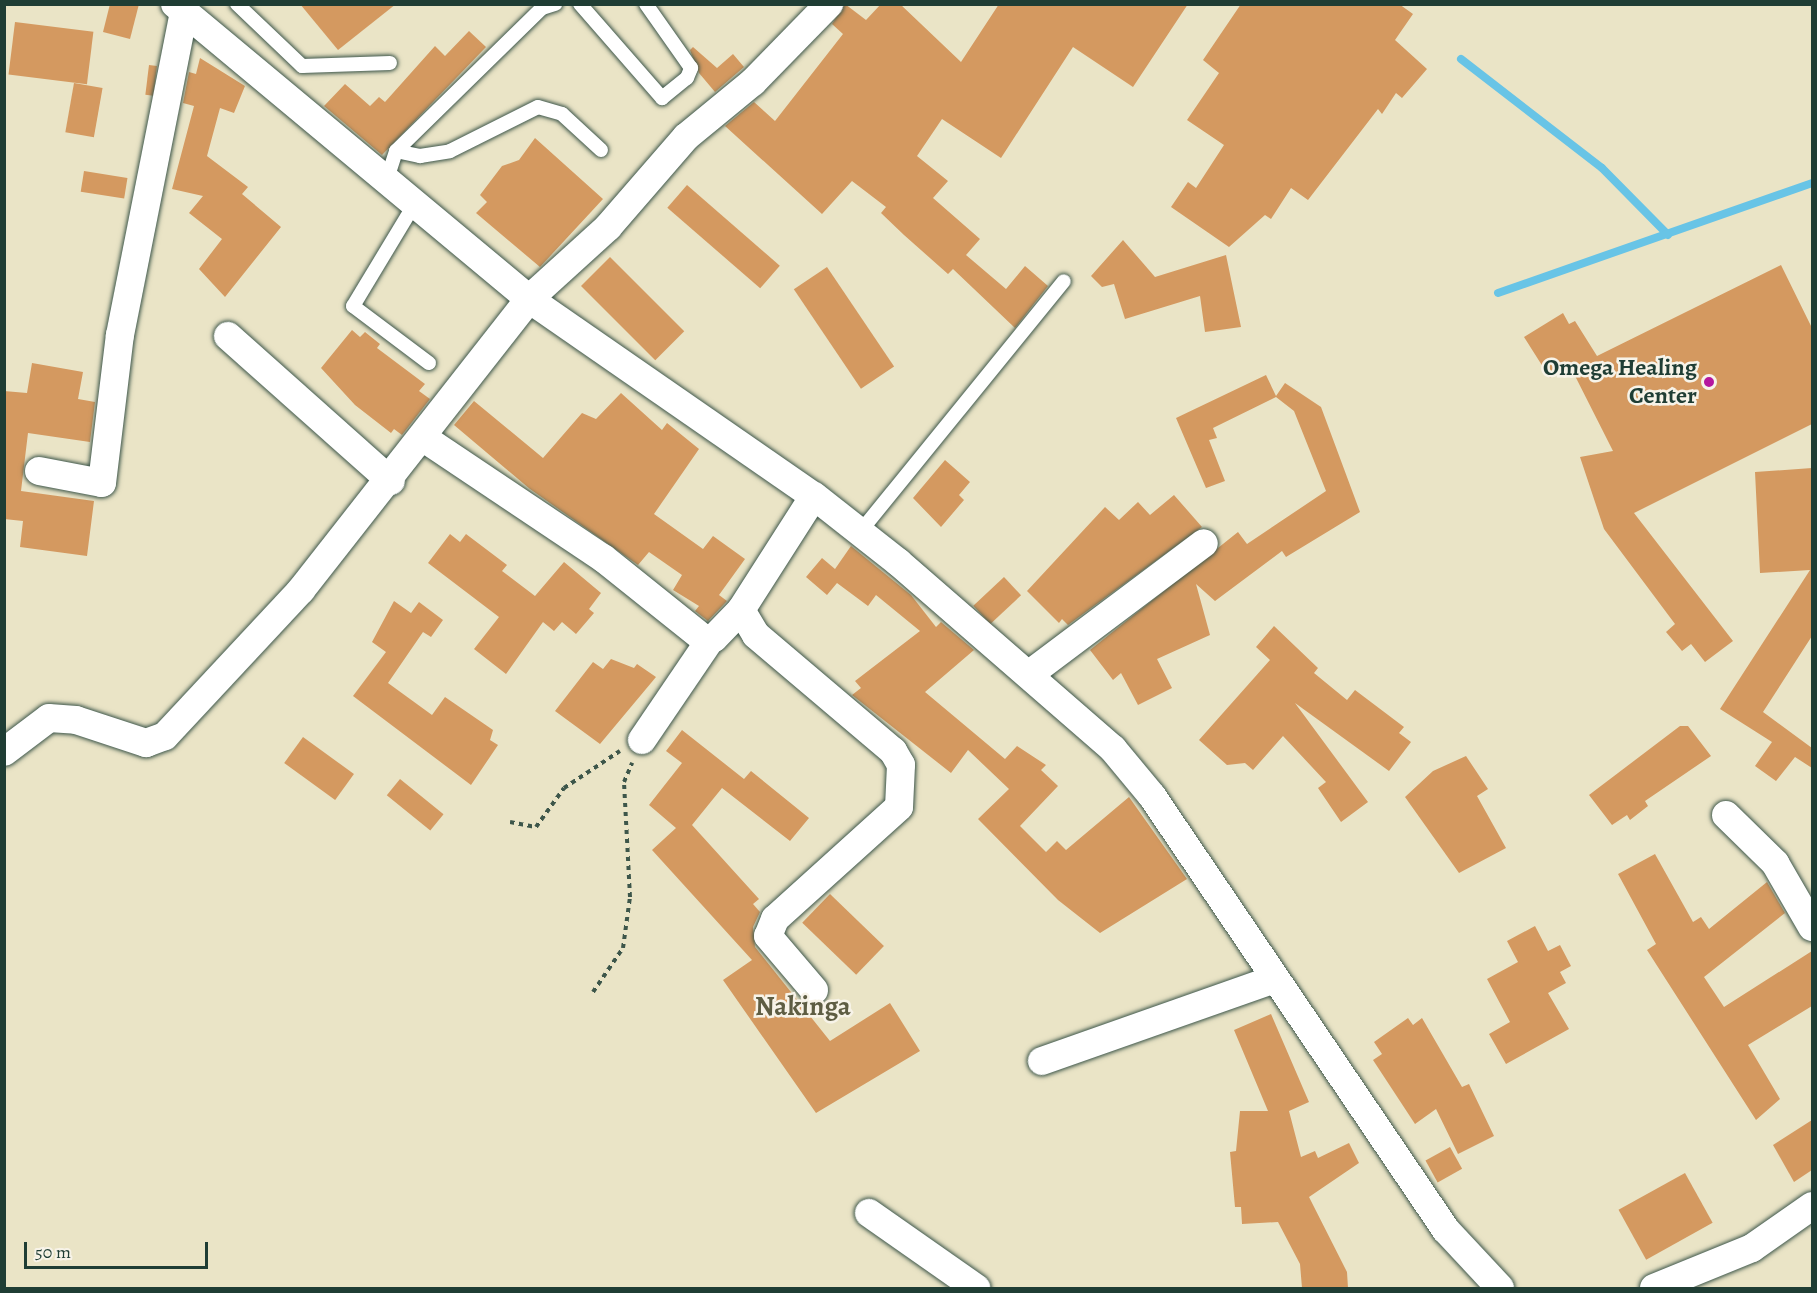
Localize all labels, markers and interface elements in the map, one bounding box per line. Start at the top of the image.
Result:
place label: Omega Healing Center [1543,354,1697,410]
marker: Omega Healing Center [1702,375,1716,389]
district label: Nakinga [755,991,851,1023]
scale bar [27,1230,212,1268]
text: 50 m [35,1240,71,1264]

